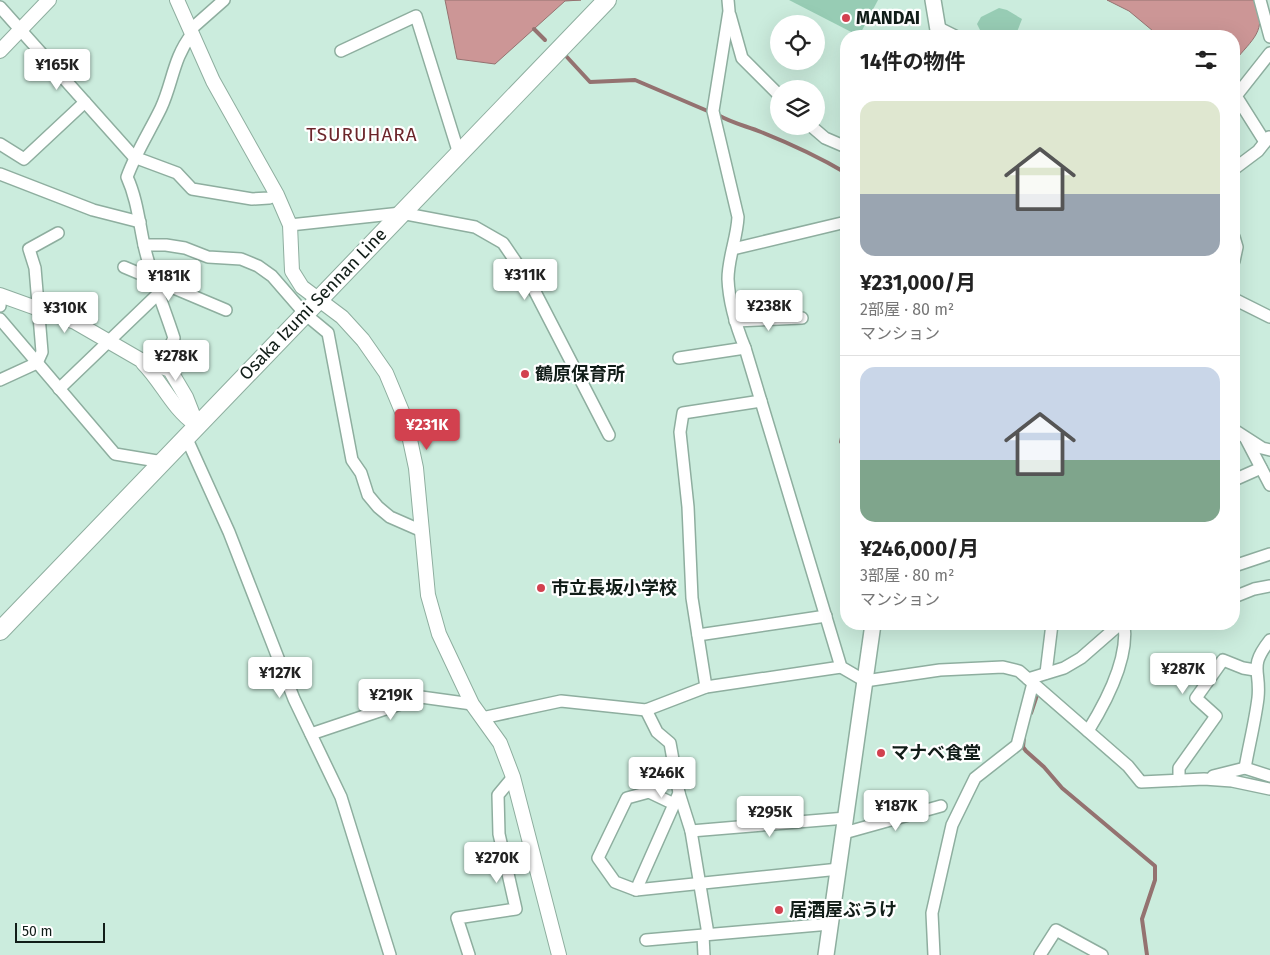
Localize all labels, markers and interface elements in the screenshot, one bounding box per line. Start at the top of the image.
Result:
place label: MANDAI [856,7,920,29]
marker: MANDAI [840,12,852,24]
map controls [770,15,825,135]
button: locate [770,15,825,70]
icon: filters [1192,46,1220,74]
pin: ¥165K [22,48,92,91]
text: 14件の物件 [860,49,966,75]
text: ¥165K [35,55,79,74]
button: layers [770,80,825,135]
district label: TSURUHARA [306,123,418,146]
icon: home [995,134,1085,224]
street label: Osaka Izumi Sennan Line [235,223,391,385]
pin: ¥311K [490,258,560,301]
pin: ¥181K [134,260,204,302]
text: ¥311K [504,265,546,284]
text: ¥181K [148,266,190,285]
text: ¥231,000/月 [860,270,976,296]
pin: ¥238K [734,290,804,332]
pin: ¥310K [30,292,100,334]
text: ¥238K [747,296,791,315]
text: ¥310K [43,298,87,317]
text: 2部屋 · 80 m² [860,300,954,319]
text: マンション [860,324,940,343]
pin: ¥278K [141,340,211,382]
text: ¥278K [154,346,198,365]
place label: 鶴原保育所 [535,363,625,385]
marker: 鶴原保育所 [519,368,531,380]
icon: home [995,399,1085,489]
pin: ¥231K [392,408,462,451]
text: ¥231K [406,415,448,434]
text: ¥246,000/月 [860,536,979,562]
text: 3部屋 · 80 m² [860,566,954,585]
place label: 市立長坂小学校 [551,577,677,599]
marker: 市立長坂小学校 [535,582,547,594]
text: マンション [860,590,940,609]
pin: ¥287K [1148,652,1218,695]
pin: ¥127K [245,656,315,699]
text: ¥287K [1161,659,1205,678]
text: ¥127K [259,663,301,682]
pin: ¥219K [356,678,426,721]
text: ¥219K [369,685,413,704]
place label: マナベ食堂 [891,742,981,764]
marker: マナベ食堂 [875,747,887,759]
pin: ¥246K [627,756,697,799]
text: ¥246K [640,763,684,782]
pin: ¥187K [861,790,931,832]
pin: ¥295K [735,796,805,838]
text: ¥187K [875,796,917,815]
text: ¥295K [748,802,792,821]
pin: ¥270K [462,842,532,884]
text: ¥270K [475,848,519,867]
place label: 居酒屋ぶうけ [789,899,897,921]
marker: 居酒屋ぶうけ [773,904,785,916]
scale bar [15,920,105,943]
text: 50 m [22,923,53,940]

